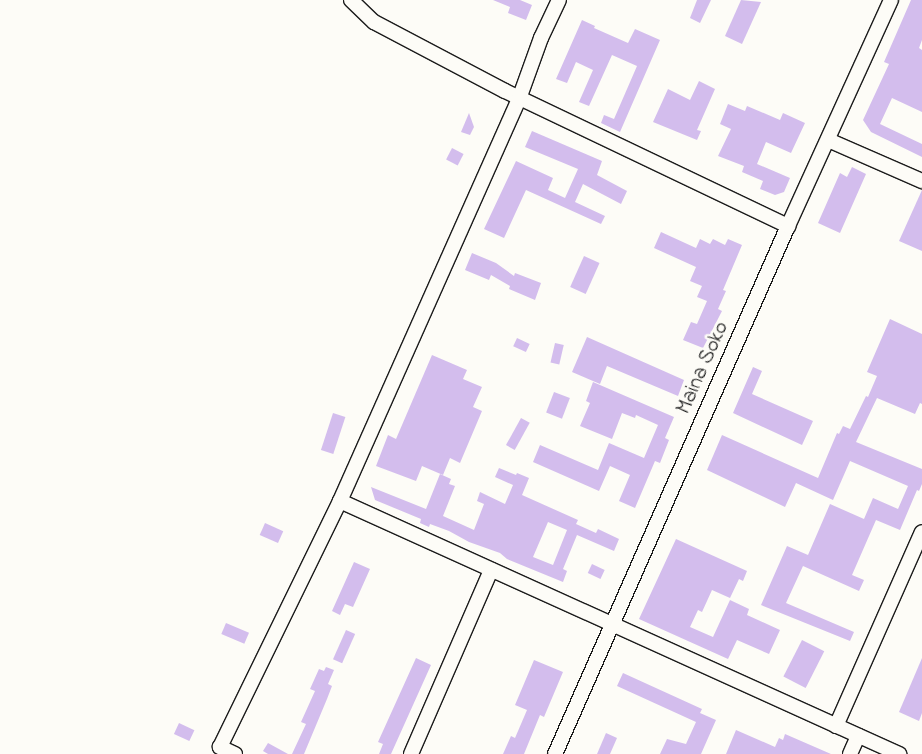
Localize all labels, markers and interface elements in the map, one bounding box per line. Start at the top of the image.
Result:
street label: Maina Soko [671,318,735,418]

